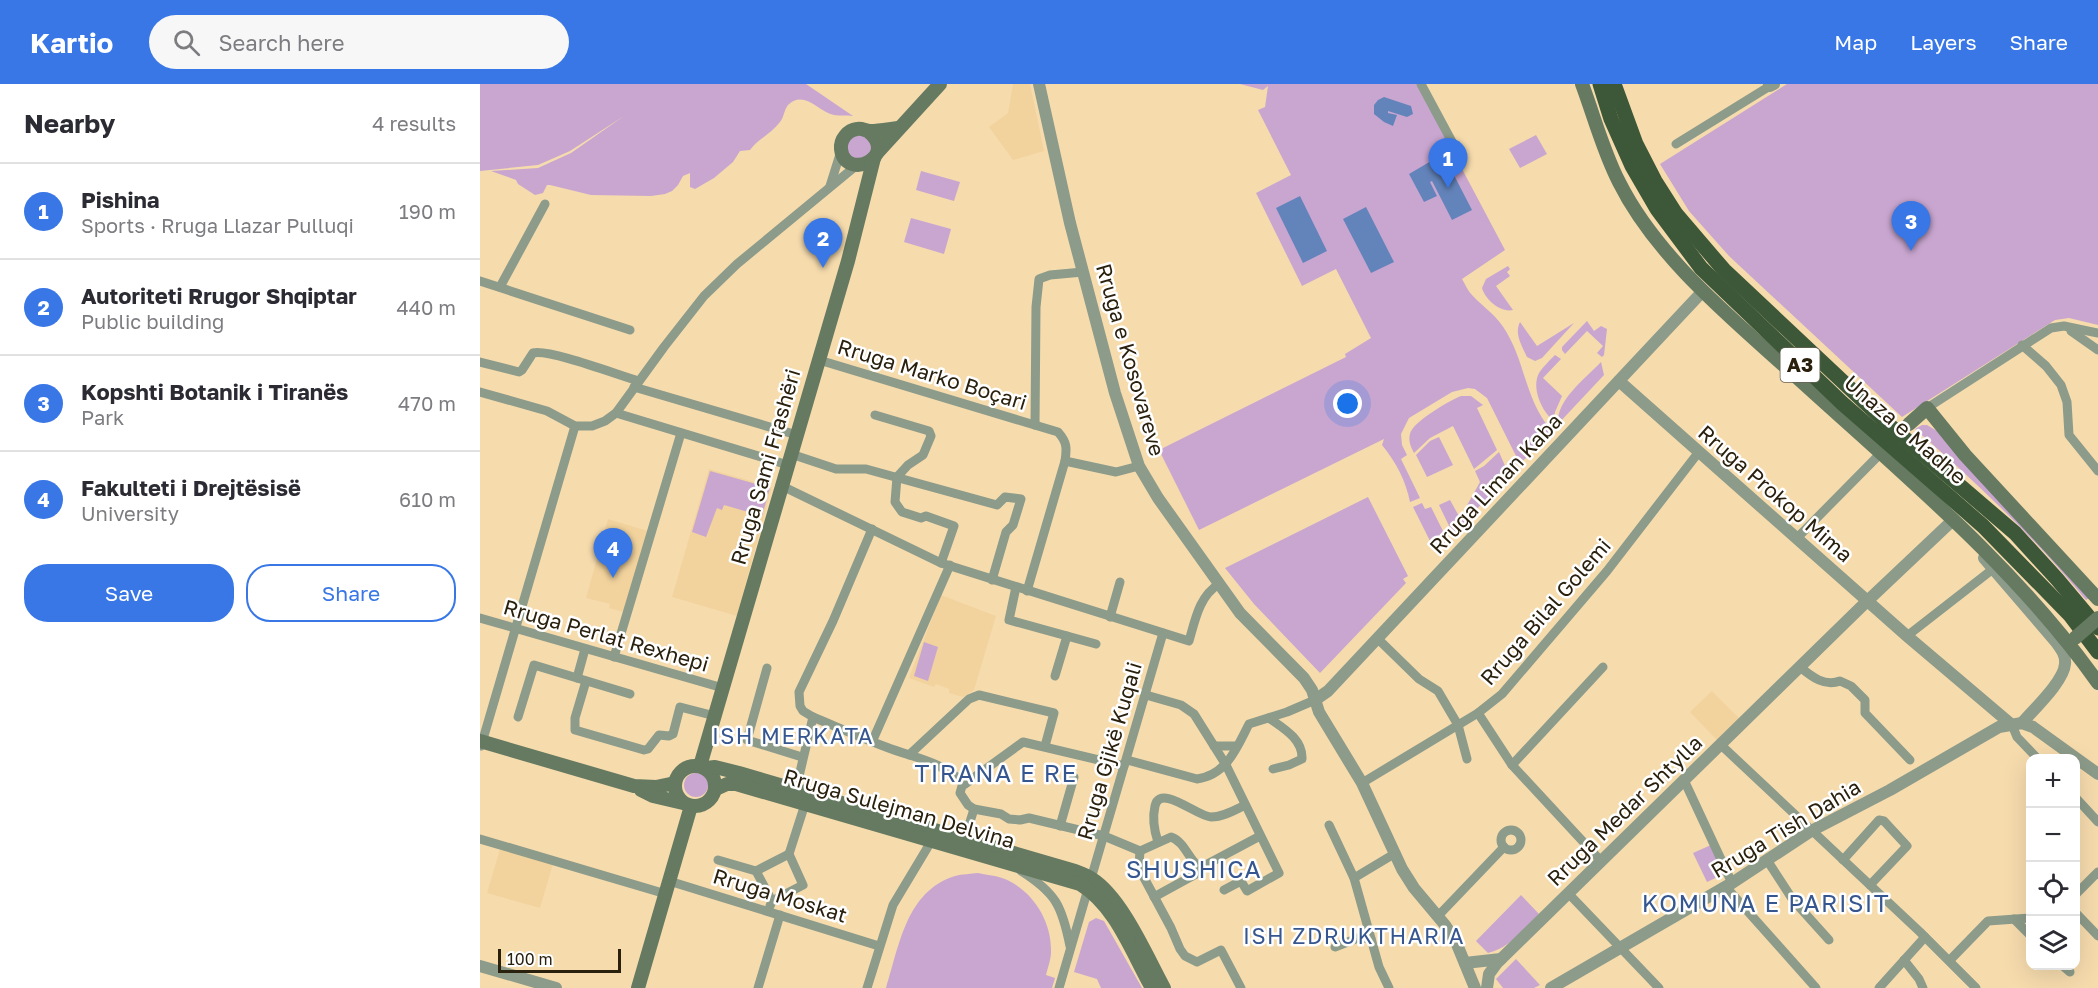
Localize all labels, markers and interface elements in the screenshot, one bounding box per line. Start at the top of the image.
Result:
search box [149,15,569,69]
text: Kartio [30,26,113,59]
icon: search [170,26,203,59]
text: Search here [218,29,344,56]
text: Map [1834,29,1877,55]
text: Layers [1910,29,1977,55]
text: Share [2010,29,2068,55]
text: Nearby [24,108,115,139]
text: 4 results [372,111,456,135]
pin: 1 [1428,138,1468,188]
text: Pishina [81,186,160,213]
text: 1 [38,199,49,223]
text: 190 m [399,199,456,223]
pin: 3 [1892,202,1930,251]
text: Sports · Rruga Llazar Pulluqi [81,213,354,237]
pin: 2 [804,218,842,268]
street label: Rruga e Kosovareve [1091,261,1171,459]
text: Autoriteti Rrugor Shqiptar [81,282,357,309]
text: 2 [37,295,50,319]
text: 440 m [397,295,456,319]
text: Public building [81,309,224,333]
street label: Rruga Marko Boçari [835,333,1030,415]
road number: A3 [1780,348,1820,382]
street label: Rruga Sami Frashëri [725,366,805,568]
street label: Unaza e Madhe [1839,369,1972,489]
text: Kopshti Botanik i Tiranës [81,378,348,405]
your location [1333,389,1362,418]
text: 3 [37,391,50,415]
text: 470 m [398,391,456,415]
text: Park [81,405,124,429]
street label: Rruga Liman Kaba [1424,408,1567,559]
street label: Rruga Prokop Mima [1693,419,1858,567]
text: Fakulteti i Drejtësisë [81,474,301,501]
text: 4 [37,487,50,511]
text: 610 m [399,487,456,511]
text: University [81,501,179,525]
pin: 4 [594,528,632,578]
street label: Rruga Bilal Golemi [1474,533,1616,690]
button: Save [24,564,234,622]
button: Share [246,564,456,622]
street label: Rruga Perlat Rexhepi [501,593,712,677]
street label: Rruga Gjikë Kuqali [1071,659,1147,843]
district label: ISH MERKATA [712,722,874,749]
street label: Rruga Medar Shtylla [1541,729,1707,891]
map controls [2026,754,2080,970]
button: + [2026,754,2080,808]
district label: TIRANA E RE [914,758,1078,787]
street label: Rruga Sulejman Delvina [781,763,1018,854]
street label: Rruga Tish Dahia [1706,773,1865,883]
button: − [2026,808,2080,862]
district label: SHUSHICA [1126,854,1262,883]
street label: Rruga Moskat [710,862,850,928]
button: locate [2026,862,2080,916]
district label: KOMUNA E PARISIT [1642,888,1890,917]
button: layers [2026,916,2080,970]
district label: ISH ZDRUKTHARIA [1243,922,1465,949]
scale bar [498,946,621,974]
text: 100 m [507,949,553,969]

